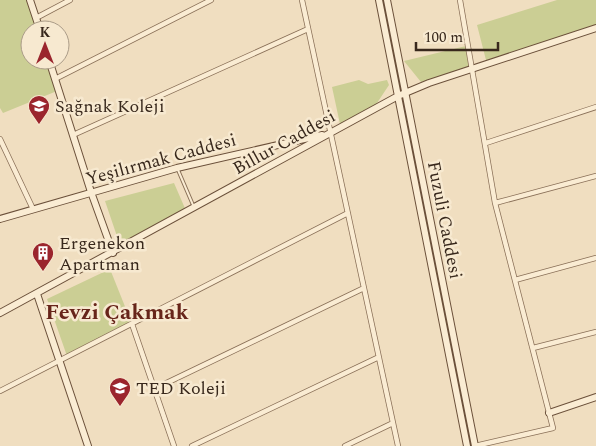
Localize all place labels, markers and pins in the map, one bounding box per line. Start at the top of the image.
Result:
place label: Sağnak Koleji [55,93,165,120]
school or university icon: Sağnak Koleji [27,94,51,125]
place label: Ergenekon Apartman [59,230,145,278]
building icon: Ergenekon Apartman [31,241,55,272]
place label: TED Koleji [136,375,226,402]
school or university icon: TED Koleji [108,376,132,407]

